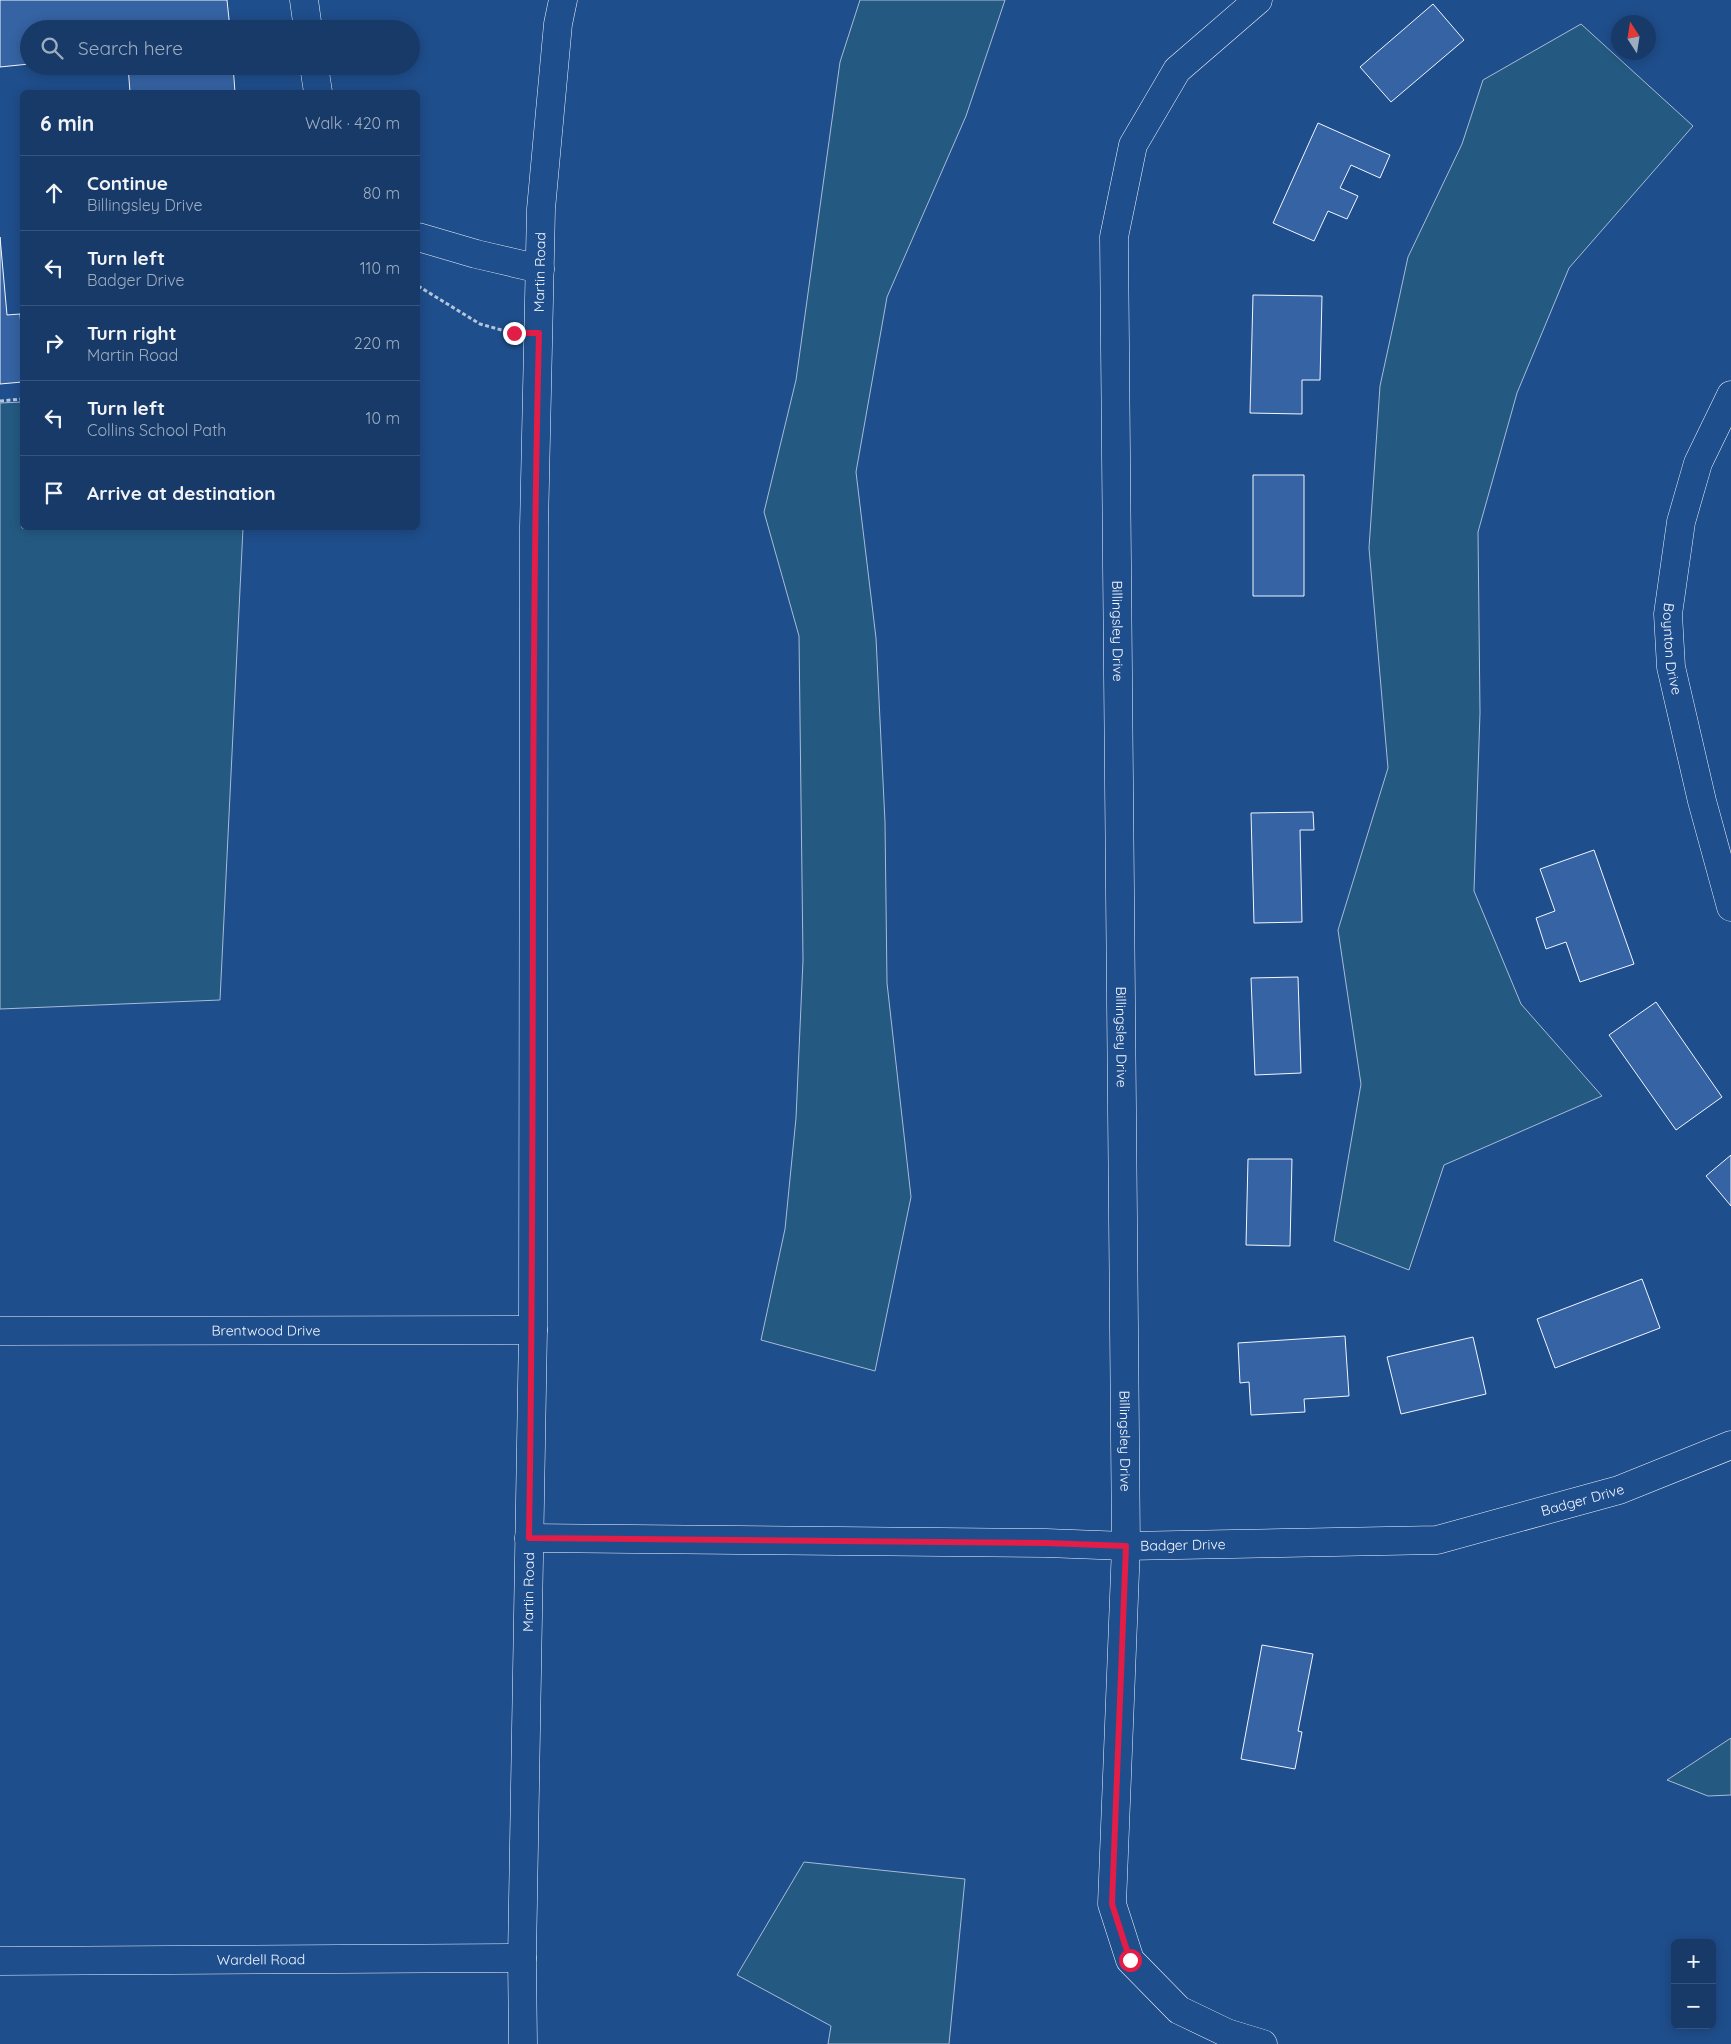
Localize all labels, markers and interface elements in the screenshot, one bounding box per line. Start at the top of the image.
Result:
north arrow [1611,15,1656,60]
search box [20,20,420,75]
icon: search [38,34,66,62]
text: Search here [78,36,183,60]
text: 6 min [40,110,94,136]
text: Walk · 420 m [305,113,400,133]
text: Continue [87,171,168,195]
icon: ahead [40,179,68,207]
text: 80 m [363,183,400,203]
text: Billingsley Drive [87,195,203,215]
street label: Martin Road [530,232,549,312]
text: Turn left [87,246,165,270]
icon: left [40,254,68,282]
text: 110 m [360,258,400,278]
text: Badger Drive [87,270,185,290]
text: Turn right [87,321,176,345]
route end [503,322,526,345]
icon: right [40,329,68,357]
text: 220 m [354,333,400,353]
text: Martin Road [87,345,178,365]
text: Turn left [87,396,165,420]
icon: left [40,404,68,432]
text: 10 m [366,408,400,428]
text: Collins School Path [87,420,226,440]
icon: arrive [40,479,68,507]
text: Arrive at destination [87,481,276,505]
street label: Billingsley Drive [1108,580,1127,682]
street label: Boynton Drive [1659,602,1686,697]
street label: Billingsley Drive [1112,986,1131,1088]
street label: Brentwood Drive [211,1321,321,1340]
street label: Billingsley Drive [1116,1390,1135,1492]
street label: Badger Drive [1539,1480,1627,1520]
street label: Badger Drive [1140,1535,1226,1555]
street label: Martin Road [519,1552,538,1632]
map controls [1671,1939,1716,2029]
button: + [1671,1939,1716,1984]
route start [1119,1949,1142,1972]
street label: Wardell Road [217,1950,305,1969]
button: − [1671,1984,1716,2029]

